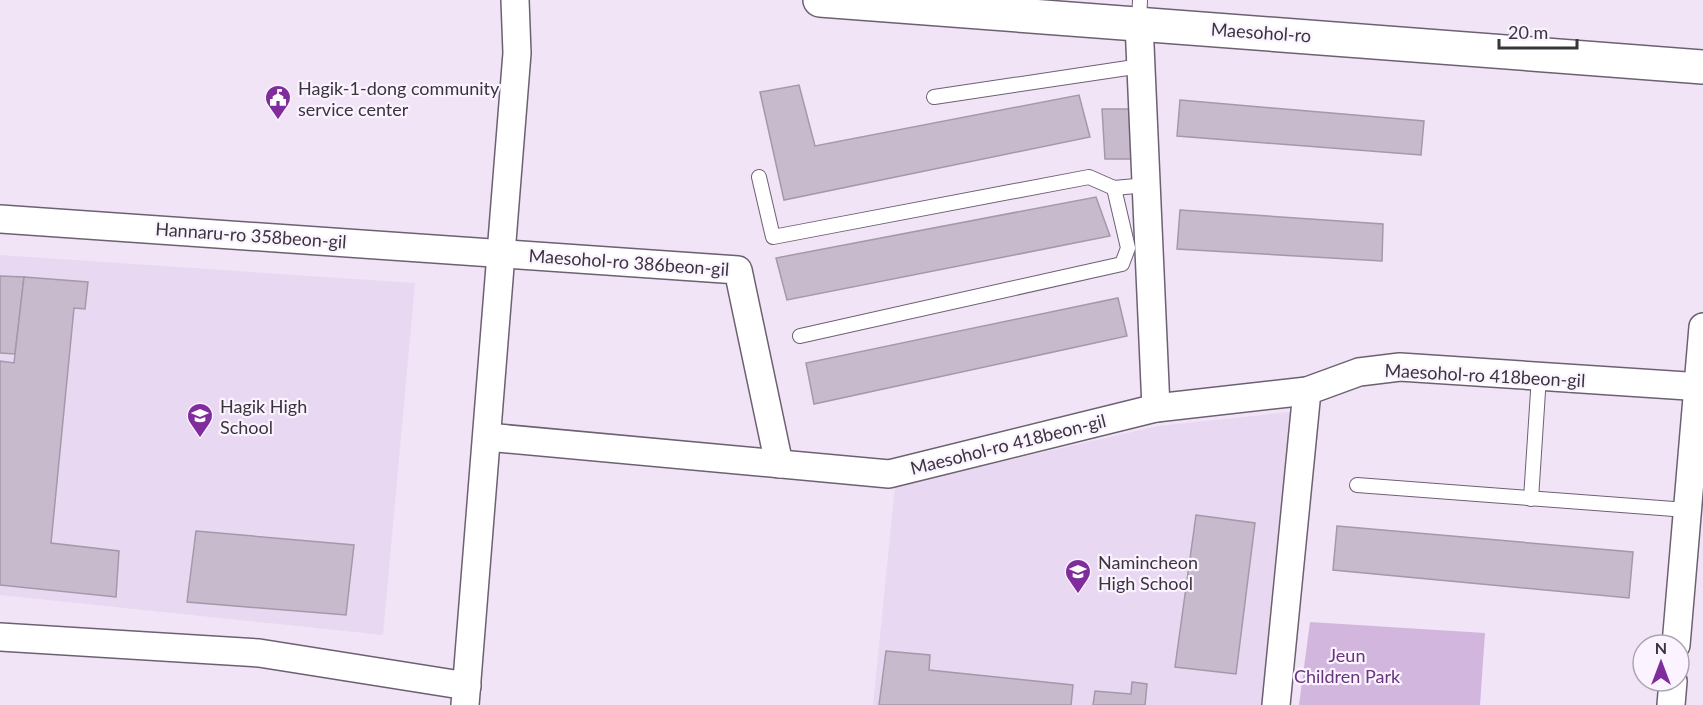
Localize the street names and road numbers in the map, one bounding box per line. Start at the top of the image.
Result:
street label: Maesohol-ro [1210,18,1312,46]
street label: Hannaru-ro 358beon-gil [155,217,347,253]
street label: Maesohol-ro 386beon-gil [528,244,730,280]
street label: Maesohol-ro 418beon-gil [1384,359,1586,391]
street label: Maesohol-ro 418beon-gil [908,409,1108,479]

